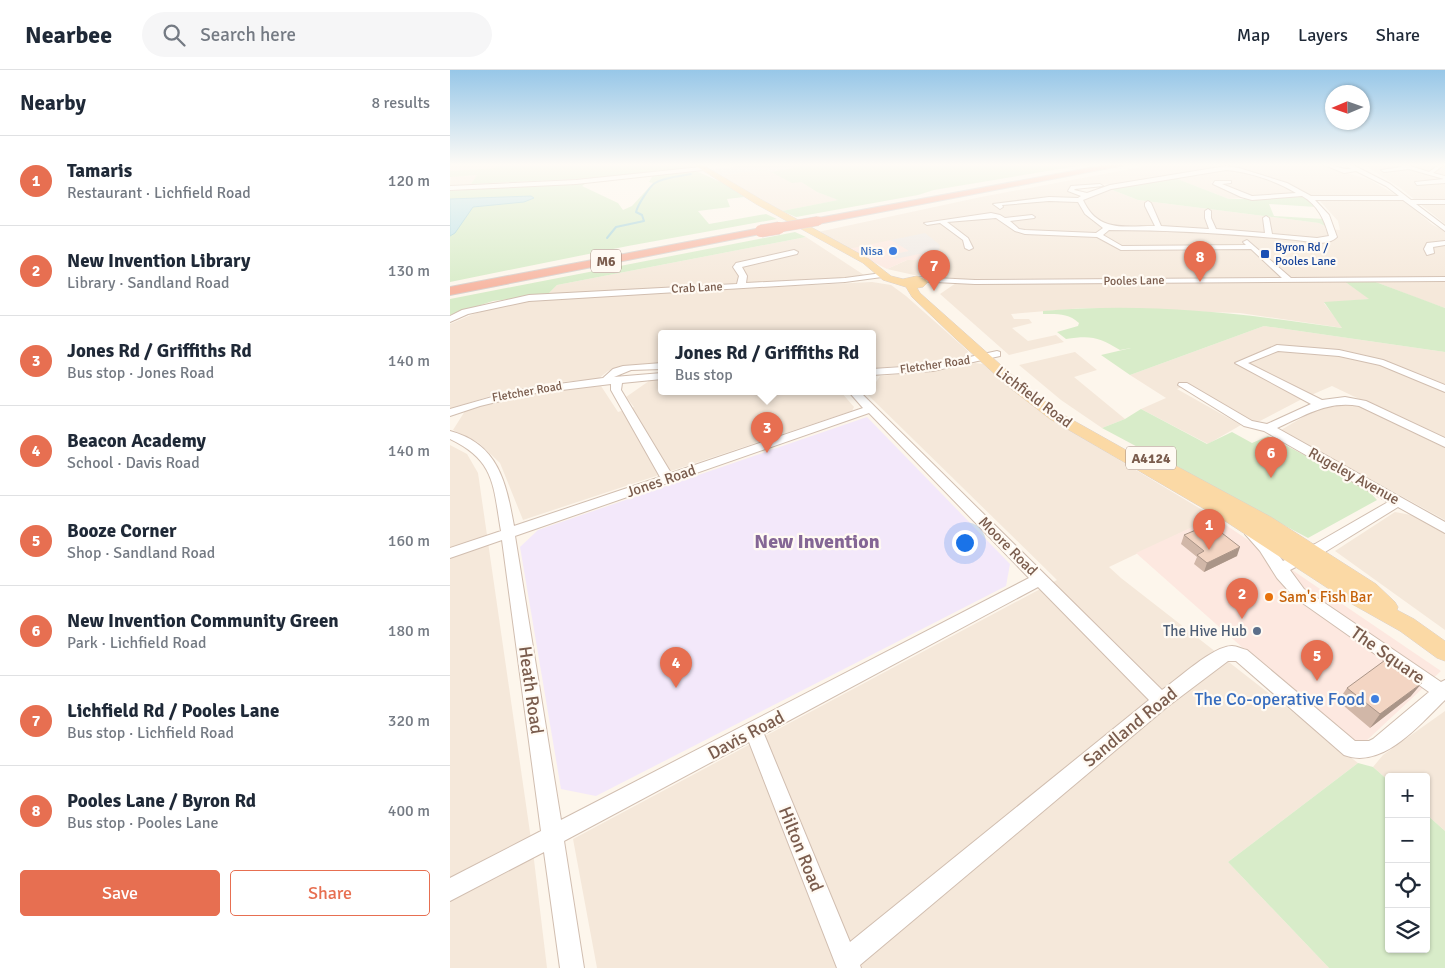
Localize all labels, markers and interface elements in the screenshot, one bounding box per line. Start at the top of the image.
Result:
search box [142,12,492,57]
text: Nearbee [25,20,112,50]
icon: search [160,21,188,49]
text: Search here [200,23,296,47]
text: Map [1237,24,1270,46]
text: Layers [1298,24,1348,46]
text: Share [1376,24,1420,46]
north arrow [1325,85,1370,130]
text: Nearby [20,90,86,116]
text: 8 results [371,93,430,113]
text: Tamaris [67,159,132,183]
text: 1 [32,171,40,191]
text: 120 m [388,171,430,191]
text: Restaurant · Lichfield Road [67,183,251,203]
place label: Byron Rd / Pooles Lane [1275,240,1336,269]
pin: 8 [1184,241,1216,282]
place label: Nisa [860,244,883,259]
marker: Nisa [887,245,899,257]
marker: Byron Rd / Pooles Lane [1259,248,1271,260]
text: New Invention Library [67,249,251,273]
road number: M6 [591,250,621,272]
pin: 7 [918,250,950,291]
text: 2 [32,261,40,281]
text: 130 m [388,261,430,281]
text: Library · Sandland Road [67,273,229,293]
street label: Pooles Lane [1103,273,1165,289]
street label: Crab Lane [671,279,723,297]
popup [658,330,876,395]
text: Jones Rd / Griffiths Rd [67,339,252,363]
text: Jones Rd / Griffiths Rd [675,341,859,365]
text: 3 [32,351,40,371]
text: 140 m [388,351,430,371]
street label: Fletcher Road [899,353,971,377]
text: Bus stop · Jones Road [67,363,214,383]
street label: Lichfield Road [992,363,1076,432]
text: Bus stop [675,365,733,385]
street label: Fletcher Road [491,378,563,406]
pin: 3 [751,412,783,453]
text: Beacon Academy [67,429,206,453]
pin: 6 [1255,437,1287,478]
text: 4 [32,441,40,461]
text: 140 m [388,441,430,461]
street label: Rugeley Avenue [1305,444,1403,508]
road number: A4124 [1126,446,1176,469]
text: School · Davis Road [67,453,200,473]
street label: Jones Road [624,461,698,501]
pin: 1 [1193,509,1225,550]
street label: Moore Road [975,513,1041,579]
text: Booze Corner [67,519,177,543]
district label: New Invention [754,529,880,554]
your location [952,530,978,556]
text: 5 [32,531,40,551]
text: 160 m [388,531,430,551]
text: Shop · Sandland Road [67,543,215,563]
pin: 2 [1226,578,1258,619]
place label: Sam's Fish Bar [1279,588,1372,606]
marker: Sam's Fish Bar [1263,591,1275,603]
text: New Invention Community Green [67,609,339,633]
text: 6 [32,621,40,641]
text: 180 m [388,621,430,641]
street label: The Square [1347,621,1429,689]
place label: The Hive Hub [1163,622,1247,640]
marker: The Hive Hub [1251,625,1263,637]
text: Park · Lichfield Road [67,633,206,653]
pin: 5 [1301,640,1333,681]
street label: Heath Road [514,645,548,735]
pin: 4 [660,647,692,688]
street label: Sandland Road [1078,682,1182,772]
place label: The Co-operative Food [1194,688,1365,710]
marker: The Co-operative Food [1369,693,1381,705]
text: Lichfield Rd / Pooles Lane [67,699,279,723]
street label: Davis Road [704,706,788,764]
text: 7 [32,711,40,731]
text: 320 m [388,711,430,731]
text: Bus stop · Lichfield Road [67,723,234,743]
map controls [1385,773,1430,953]
button: + [1385,773,1430,818]
text: Pooles Lane / Byron Rd [67,789,256,813]
text: 8 [32,801,40,821]
text: 400 m [388,801,430,821]
street label: Hilton Road [774,803,828,895]
text: Bus stop · Pooles Lane [67,813,219,833]
button: − [1385,818,1430,863]
button: locate [1385,863,1430,908]
button: Save [20,870,220,916]
button: Share [230,870,430,916]
button: layers [1385,908,1430,953]

